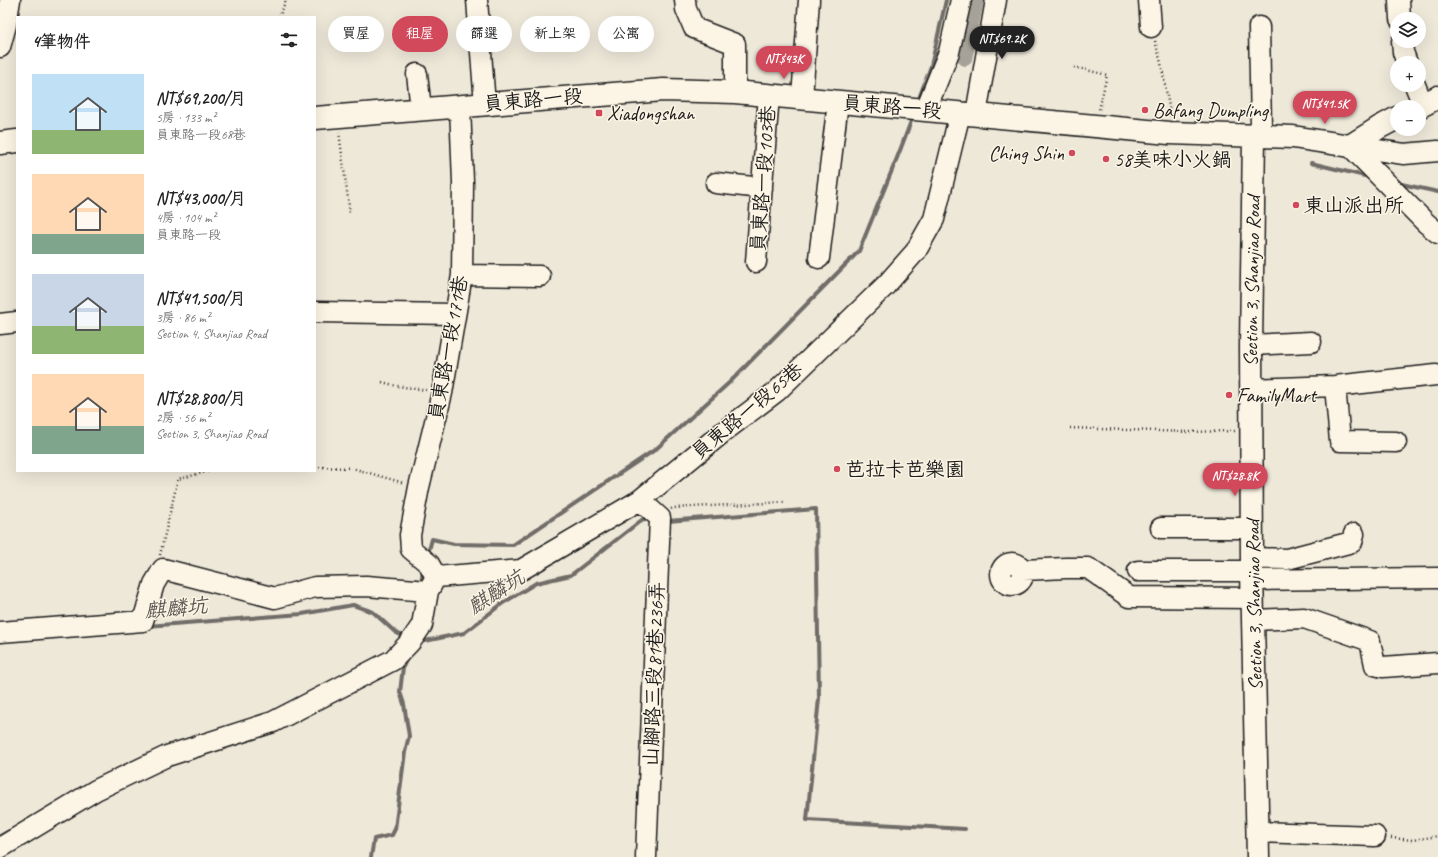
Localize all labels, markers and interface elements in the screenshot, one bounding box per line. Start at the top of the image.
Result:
map controls [1390,12,1426,136]
button: layers [1390,12,1426,48]
chip: 買屋 [328,16,384,52]
chip: 租屋 [392,16,448,52]
chip: 篩選 [456,16,512,52]
chip: 新上架 [520,16,590,52]
chip: 公寓 [598,16,654,52]
pin: NT$69.2K [961,26,1043,60]
icon: filters [278,29,300,51]
text: 4筆物件 [32,31,91,52]
text: NT$69.2K [979,31,1025,47]
pin: NT$43K [751,46,817,80]
text: NT$43K [765,51,803,67]
button: + [1390,56,1426,92]
street label: 員東路一段 [482,83,584,117]
text: NT$69,200/月 [156,88,246,109]
icon: home [64,90,112,138]
street label: 員東路一段 [841,90,943,124]
pin: NT$41.5K [1284,91,1366,125]
text: NT$41.5K [1302,96,1348,112]
place label: Bafang Dumpling [1153,98,1270,123]
button: − [1390,100,1426,136]
place label: Xiadongshan [607,101,695,126]
street label: 員東路一段103巷 [745,104,781,253]
marker: Bafang Dumpling [1140,105,1150,115]
marker: Xiadongshan [594,108,604,118]
text: 5房 · 133 m² [156,110,216,126]
text: 員東路一段68巷 [156,127,246,143]
place label: Ching Shin [989,141,1065,166]
place label: 58美味小火鍋 [1114,147,1232,172]
marker: Ching Shin [1067,148,1077,158]
marker: 58美味小火鍋 [1101,154,1111,164]
text: NT$43,000/月 [156,188,246,209]
icon: home [64,190,112,238]
street label: Section 3, Shanjiao Road [1238,192,1266,367]
place label: 東山派出所 [1304,193,1404,218]
marker: 東山派出所 [1291,200,1301,210]
text: 4房 · 104 m² [156,210,216,226]
text: 員東路一段 [156,227,221,243]
street label: 員東路一段171巷 [423,272,473,423]
text: NT$41,500/月 [156,288,246,309]
icon: home [64,290,112,338]
text: 3房 · 86 m² [156,310,210,326]
text: Section 4, Shanjiao Road [156,326,267,342]
street label: 員東路一段65巷 [686,356,809,465]
place label: FamilyMart [1237,383,1318,408]
text: NT$28,800/月 [156,388,246,409]
icon: home [64,390,112,438]
marker: FamilyMart [1224,390,1234,400]
text: 2房 · 56 m² [156,410,210,426]
text: Section 3, Shanjiao Road [156,426,267,442]
place label: 芭拉卡芭樂園 [845,457,965,482]
pin: NT$28.8K [1194,463,1276,497]
marker: 芭拉卡芭樂園 [832,464,842,474]
text: NT$28.8K [1212,468,1258,484]
street label: Section 3, Shanjiao Road [1240,516,1268,691]
water label: 麒麟坑 [463,563,531,620]
street label: 山腳路三段81巷236弄 [638,581,670,767]
water label: 麒麟坑 [143,592,211,624]

